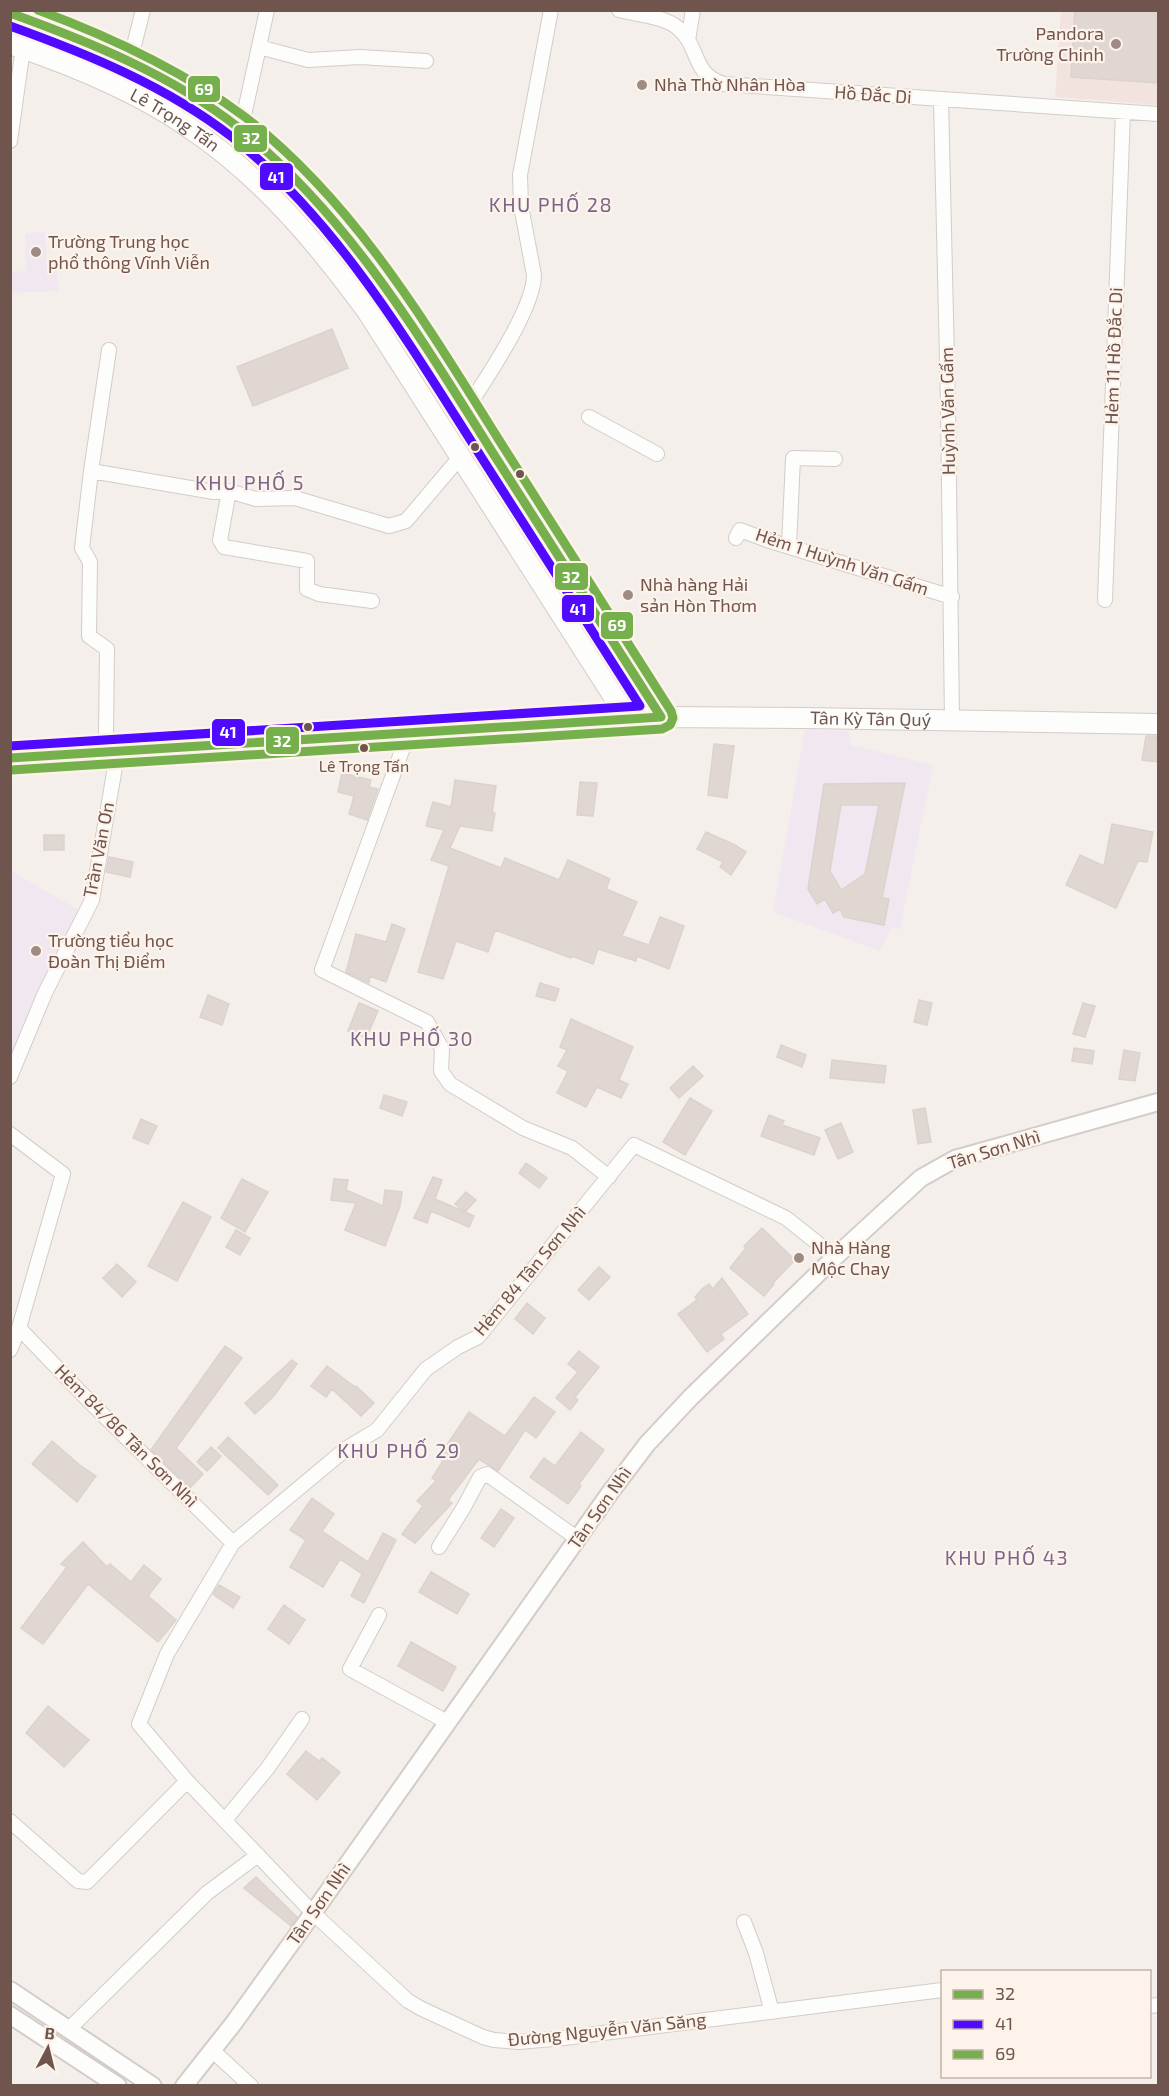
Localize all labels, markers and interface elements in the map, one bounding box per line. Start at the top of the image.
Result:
place label: Pandora Trường Chinh [996,22,1104,65]
marker: Pandora Trường Chinh [1109,37,1123,51]
place label: Nhà Thờ Nhân Hòa [654,73,806,95]
line badge: 69 [187,75,221,103]
marker: Nhà Thờ Nhân Hòa [635,78,649,92]
text: 69 [195,79,213,98]
street label: Hồ Đắc Di [834,80,912,108]
street label: Lê Trọng Tấn [127,83,224,156]
line badge: 32 [233,124,268,153]
text: 32 [242,128,260,147]
line badge: 41 [259,162,294,191]
text: 41 [267,167,285,186]
district label: KHU PHỐ 28 [489,191,613,216]
place label: Trường Trung học phổ thông Vĩnh Viễn [48,230,210,273]
marker: Trường Trung học phổ thông Vĩnh Viễn [29,245,43,259]
street label: Hẻm 11 Hồ Đắc Di [1100,287,1126,425]
street label: Huỳnh Văn Gấm [935,347,959,475]
unlabelled marker [469,441,481,453]
unlabelled marker [514,468,526,480]
district label: KHU PHỐ 5 [195,469,305,494]
street label: Hẻm 1 Huỳnh Văn Gấm [753,523,932,599]
line badge: 32 [554,562,589,591]
text: 32 [562,567,580,586]
place label: Nhà hàng Hải sản Hòn Thơm [640,573,757,616]
marker: Nhà hàng Hải sản Hòn Thơm [621,588,635,602]
line badge: 41 [561,594,595,623]
text: 41 [569,599,587,618]
line badge: 69 [600,611,634,640]
text: 69 [608,615,626,634]
street label: Tân Kỳ Tân Quý [810,706,932,730]
line badge: 41 [211,718,246,747]
unlabelled marker [302,721,314,733]
text: 41 [219,722,237,741]
line badge: 32 [265,726,300,755]
text: 32 [273,731,291,750]
marker: Lê Trọng Tấn [358,742,370,754]
place label: Lê Trọng Tấn [319,756,409,775]
street label: Trần Văn Ơn [78,800,118,900]
place label: Trường tiểu học Đoàn Thị Điểm [48,929,174,972]
marker: Trường tiểu học Đoàn Thị Điểm [29,944,43,958]
district label: KHU PHỐ 30 [350,1025,474,1050]
street label: Tân Sơn Nhì [945,1125,1043,1174]
street label: Hẻm 84 Tân Sơn Nhì [468,1201,590,1340]
place label: Nhà Hàng Mộc Chay [811,1236,890,1279]
marker: Nhà Hàng Mộc Chay [792,1251,806,1265]
street label: Hẻm 84/86 Tân Sơn Nhì [51,1359,203,1511]
district label: KHU PHỐ 29 [337,1437,461,1462]
street label: Tân Sơn Nhì [563,1462,636,1553]
district label: KHU PHỐ 43 [945,1544,1069,1569]
street label: Tân Sơn Nhì [282,1858,355,1949]
legend [941,1970,1151,2078]
text: 32 [995,1982,1015,2004]
street label: Đường Nguyễn Văn Săng [507,2008,707,2050]
text: 41 [995,2012,1013,2034]
north arrow [18,2018,78,2078]
text: B [44,2023,56,2043]
text: 69 [995,2042,1016,2064]

